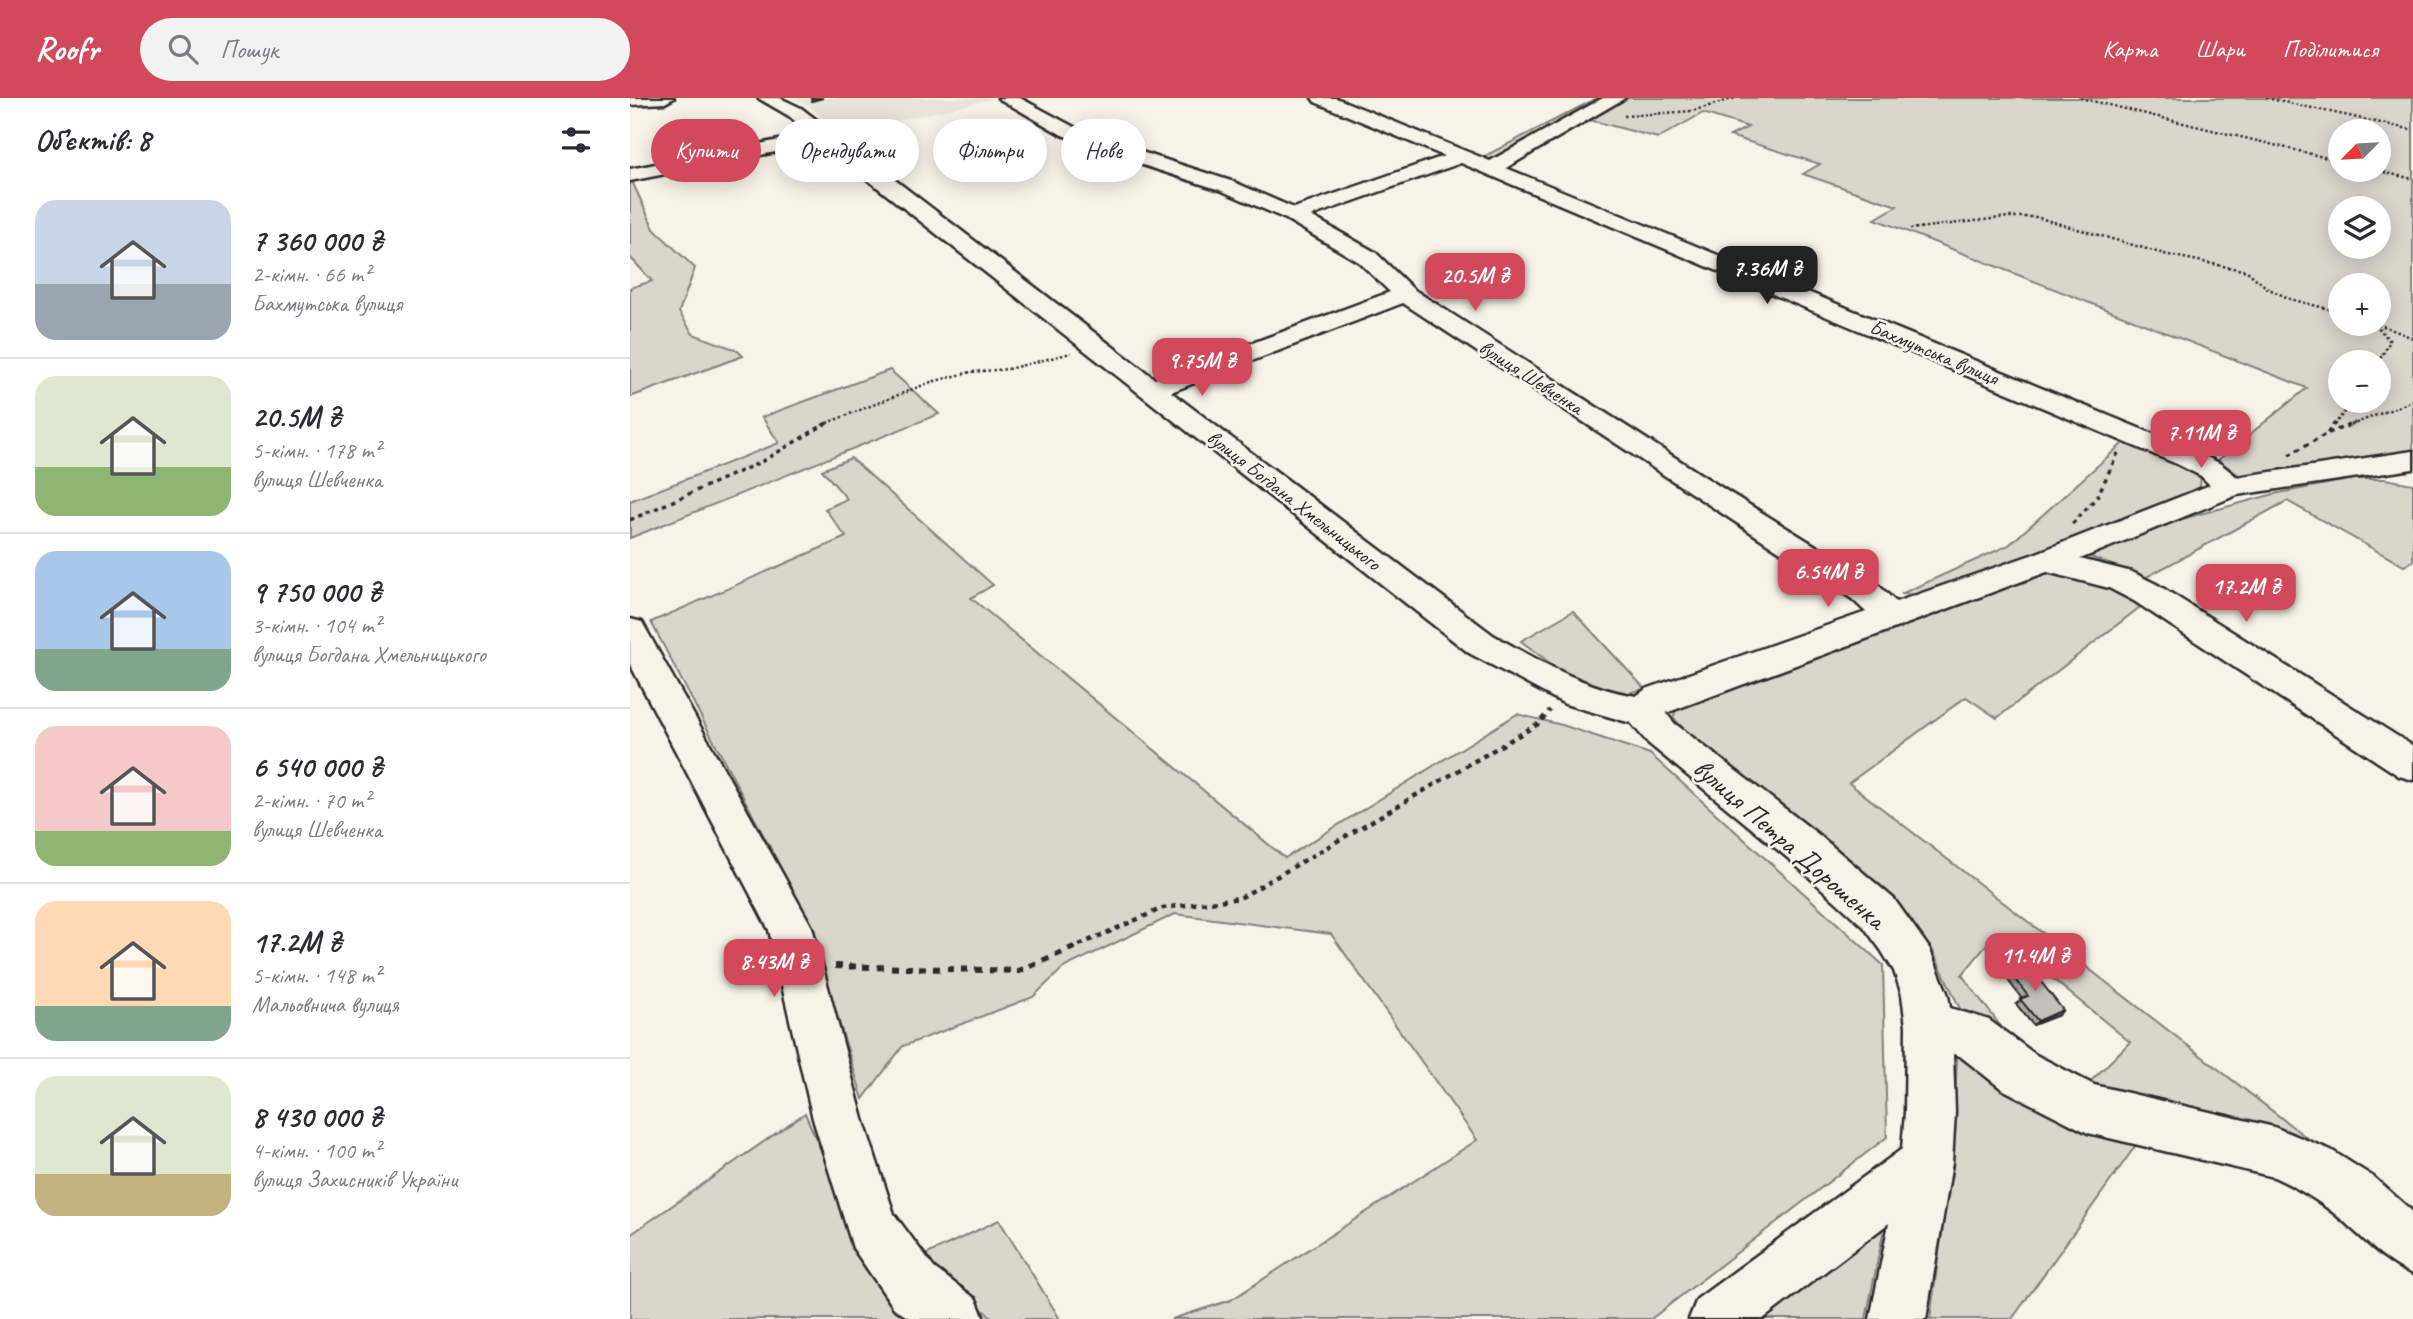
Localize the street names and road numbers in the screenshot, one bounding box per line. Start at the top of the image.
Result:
street label: Бахмутська вулиця [1866,313,2004,391]
street label: вулиця Шевченка [1474,334,1590,422]
street label: вулиця Богдана Хмельницького [1202,424,1387,577]
street label: вулиця Петра Дорошенка [1686,750,1895,938]

